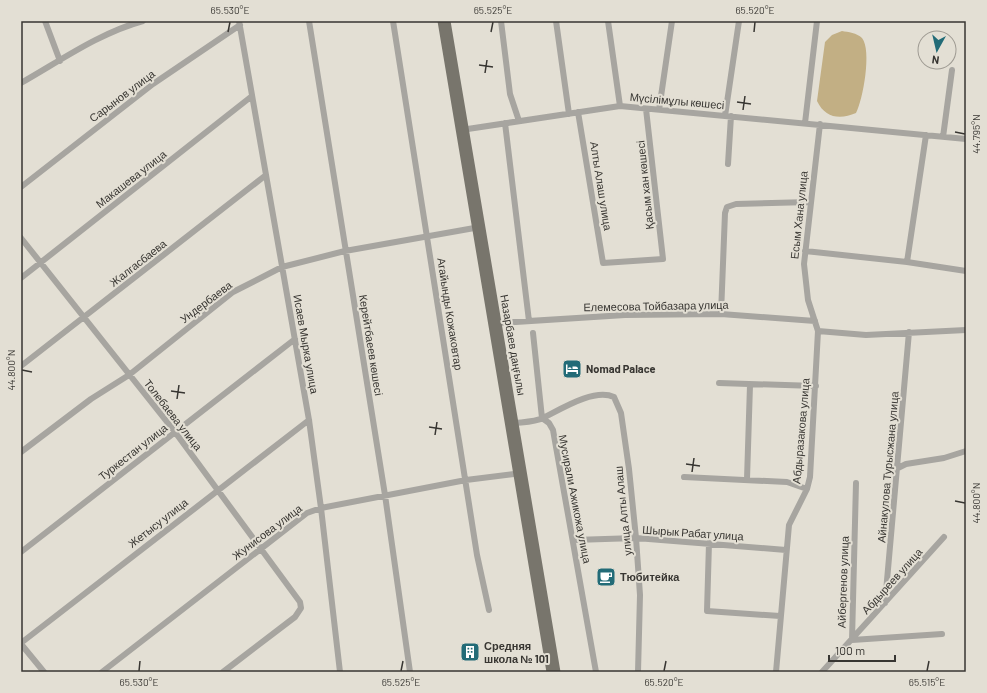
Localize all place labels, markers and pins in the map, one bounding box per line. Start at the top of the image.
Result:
hotel icon: Nomad Palace [561,358,583,380]
place label: Nomad Palace [586,362,656,375]
cafe icon: Тюбитейка [595,566,617,588]
place label: Тюбитейка [620,570,680,583]
place label: Средняя школа № 101 [484,639,549,665]
building icon: Средняя школа № 101 [459,641,481,663]

